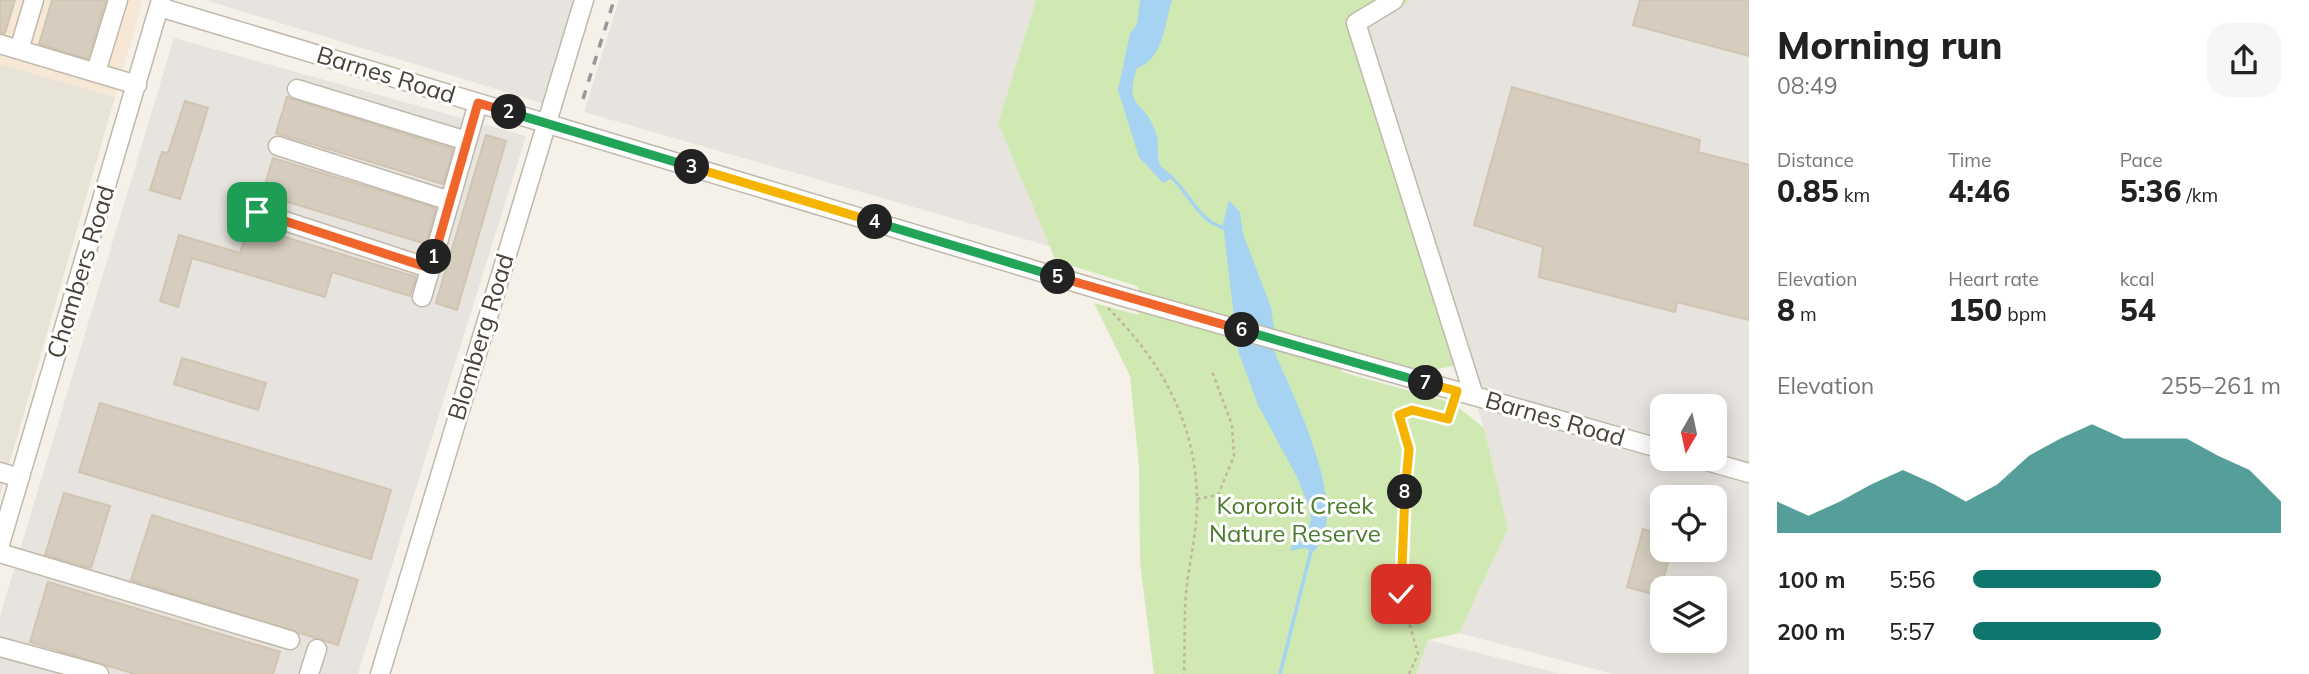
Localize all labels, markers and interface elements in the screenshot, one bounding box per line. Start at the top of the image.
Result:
text: Morning run [1777,21,2003,69]
button: share [2207,23,2281,97]
street label: Barnes Road [313,39,459,109]
text: 08:49 [1777,71,1837,100]
pin: 2 [491,94,526,130]
text: 2 [503,99,514,123]
text: Distance [1777,148,1854,172]
text: Time [1948,148,1991,172]
text: Pace [2120,148,2163,172]
pin: 3 [674,150,710,184]
text: 3 [686,154,697,178]
text: 0.85 [1777,172,1839,210]
text: 4:46 [1948,172,2010,210]
text: 5:36 [2120,172,2181,210]
street label: Chambers Road [40,182,121,362]
pin [227,182,287,242]
text: km [1839,183,1870,207]
text: /km [2181,183,2218,207]
icon: arrive [238,193,276,231]
pin: 4 [858,204,892,240]
text: 4 [869,209,880,233]
pin: 1 [416,240,452,274]
text: 1 [428,244,439,268]
street label: Blomberg Road [440,250,520,424]
pin: 5 [1040,260,1076,294]
text: 5 [1052,264,1063,288]
text: Elevation [1777,267,1857,291]
text: Heart rate [1948,267,2039,291]
text: kcal [2120,267,2154,291]
text: 8 [1777,291,1795,329]
text: 150 [1948,291,2002,329]
text: 54 [2120,291,2156,329]
text: m [1795,302,1817,326]
text: bpm [2002,302,2047,326]
pin: 6 [1224,312,1260,348]
text: 6 [1236,317,1247,341]
pin: 7 [1408,366,1444,400]
text: 7 [1420,370,1431,394]
text: Elevation [1777,371,1874,400]
text: 255–261 m [2160,371,2281,400]
street label: Barnes Road [1482,384,1628,452]
north arrow [1650,394,1727,471]
map controls [1650,394,1727,653]
pin: 8 [1388,475,1422,510]
text: 8 [1399,479,1410,503]
button: locate [1650,485,1727,562]
park label: Kororoit Creek Nature Reserve [1209,490,1381,548]
pin [1371,564,1431,624]
text: 100 m [1777,565,1845,594]
text: 5:56 [1889,565,1936,594]
icon: check [1382,575,1420,613]
button: layers [1650,576,1727,653]
text: 200 m [1777,617,1845,646]
text: 5:57 [1889,617,1936,646]

